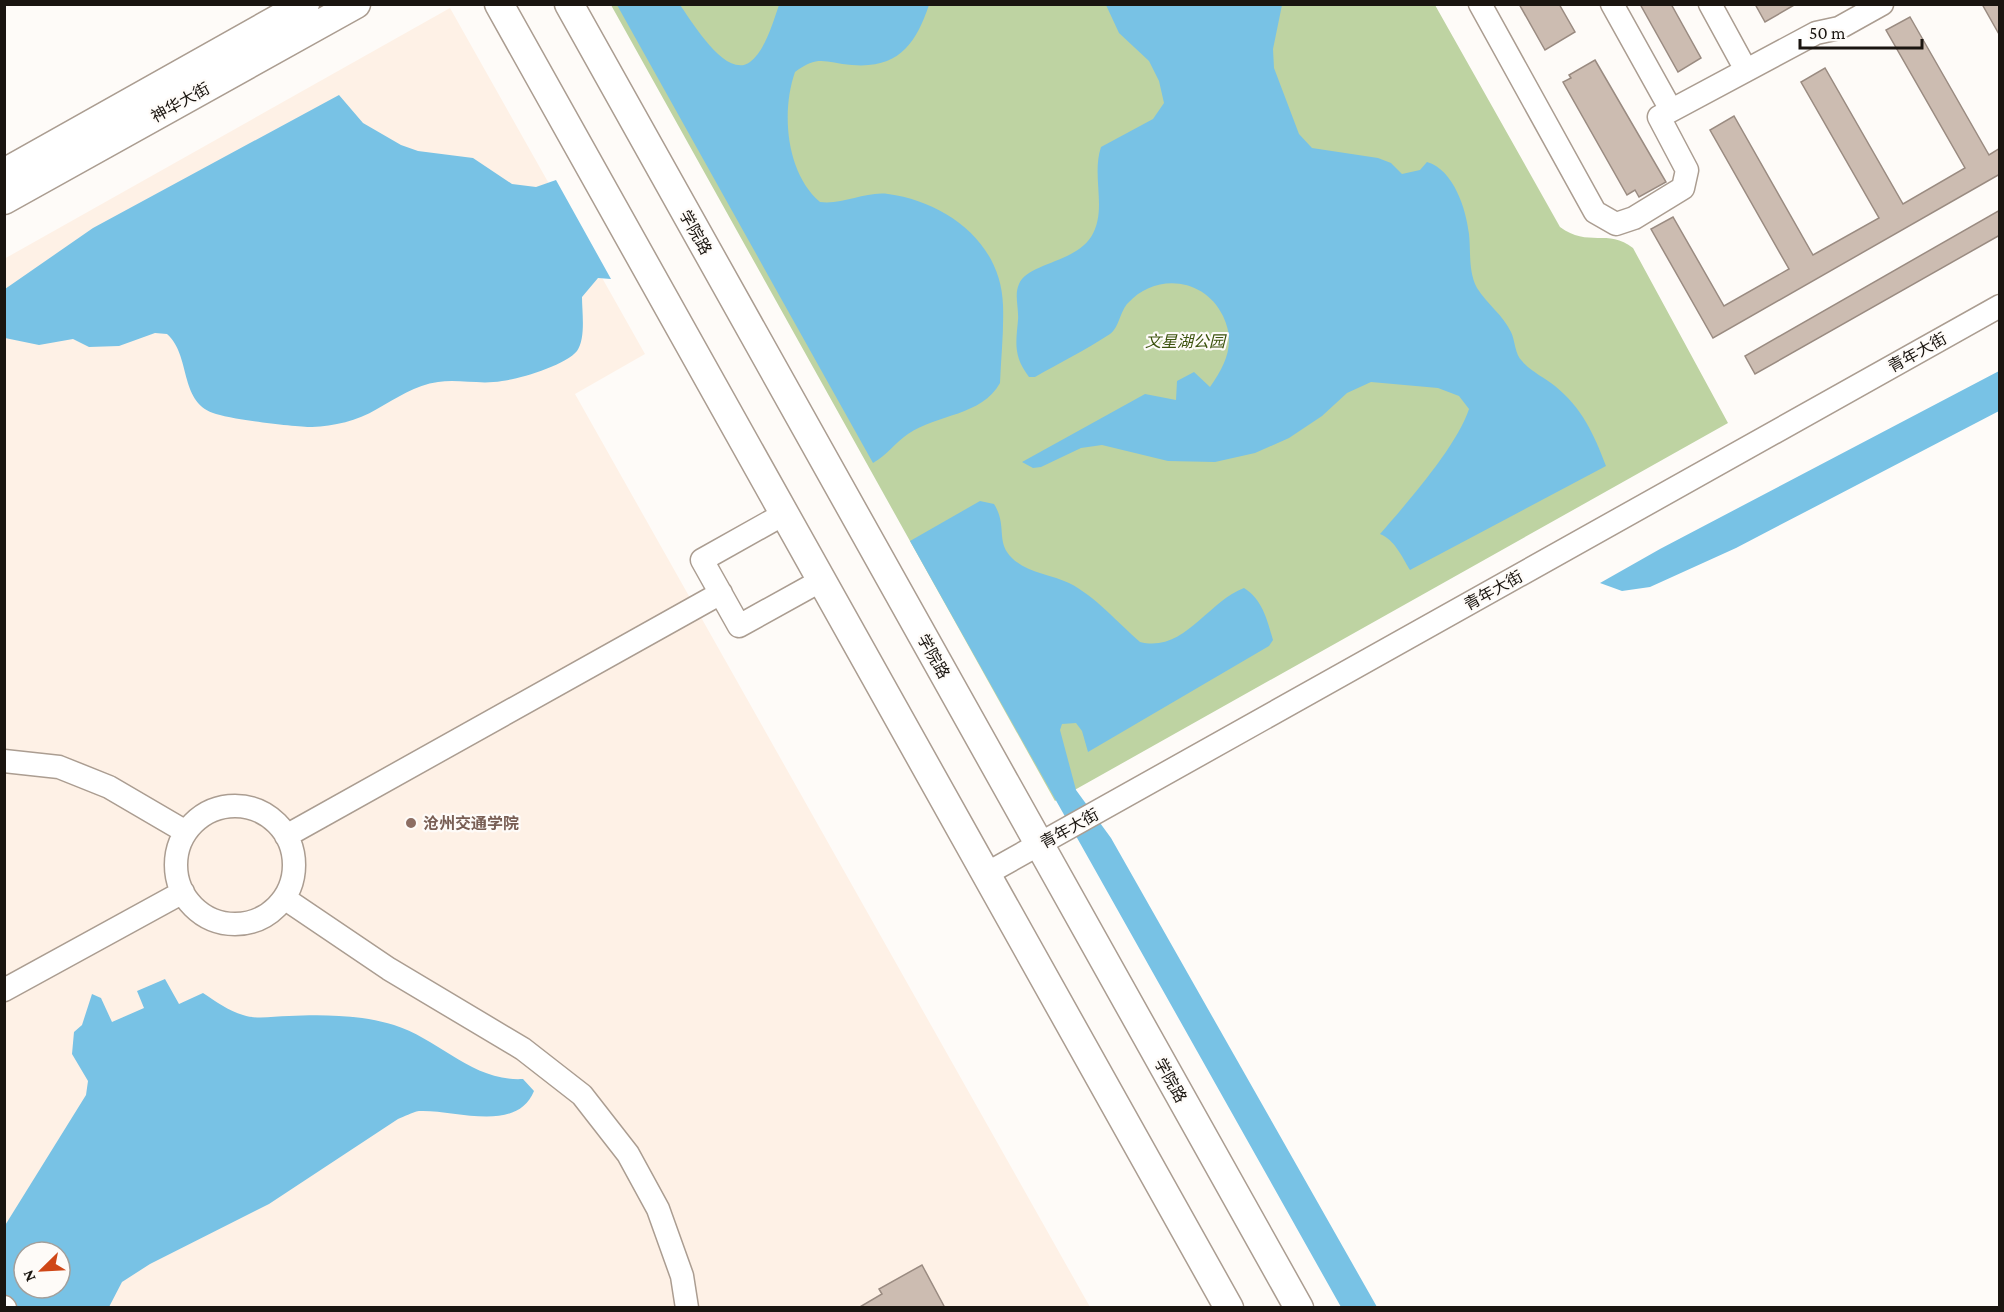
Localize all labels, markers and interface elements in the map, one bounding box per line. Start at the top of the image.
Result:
scale bar [1800,12,1922,50]
text: 50 m [1809,23,1846,43]
street label: 神华大街 [148,79,212,125]
street label: 学院路 [676,207,715,257]
street label: 青年大街 [1885,329,1949,375]
park label: 文星湖公园 [1145,333,1227,350]
street label: 青年大街 [1461,567,1525,613]
street label: 学院路 [914,631,953,681]
street label: 青年大街 [1037,805,1101,851]
place label: 沧州交通学院 [423,814,519,832]
marker: 沧州交通学院 [404,816,418,830]
street label: 学院路 [1151,1055,1190,1105]
north arrow [12,1240,72,1300]
text: N [19,1267,39,1284]

